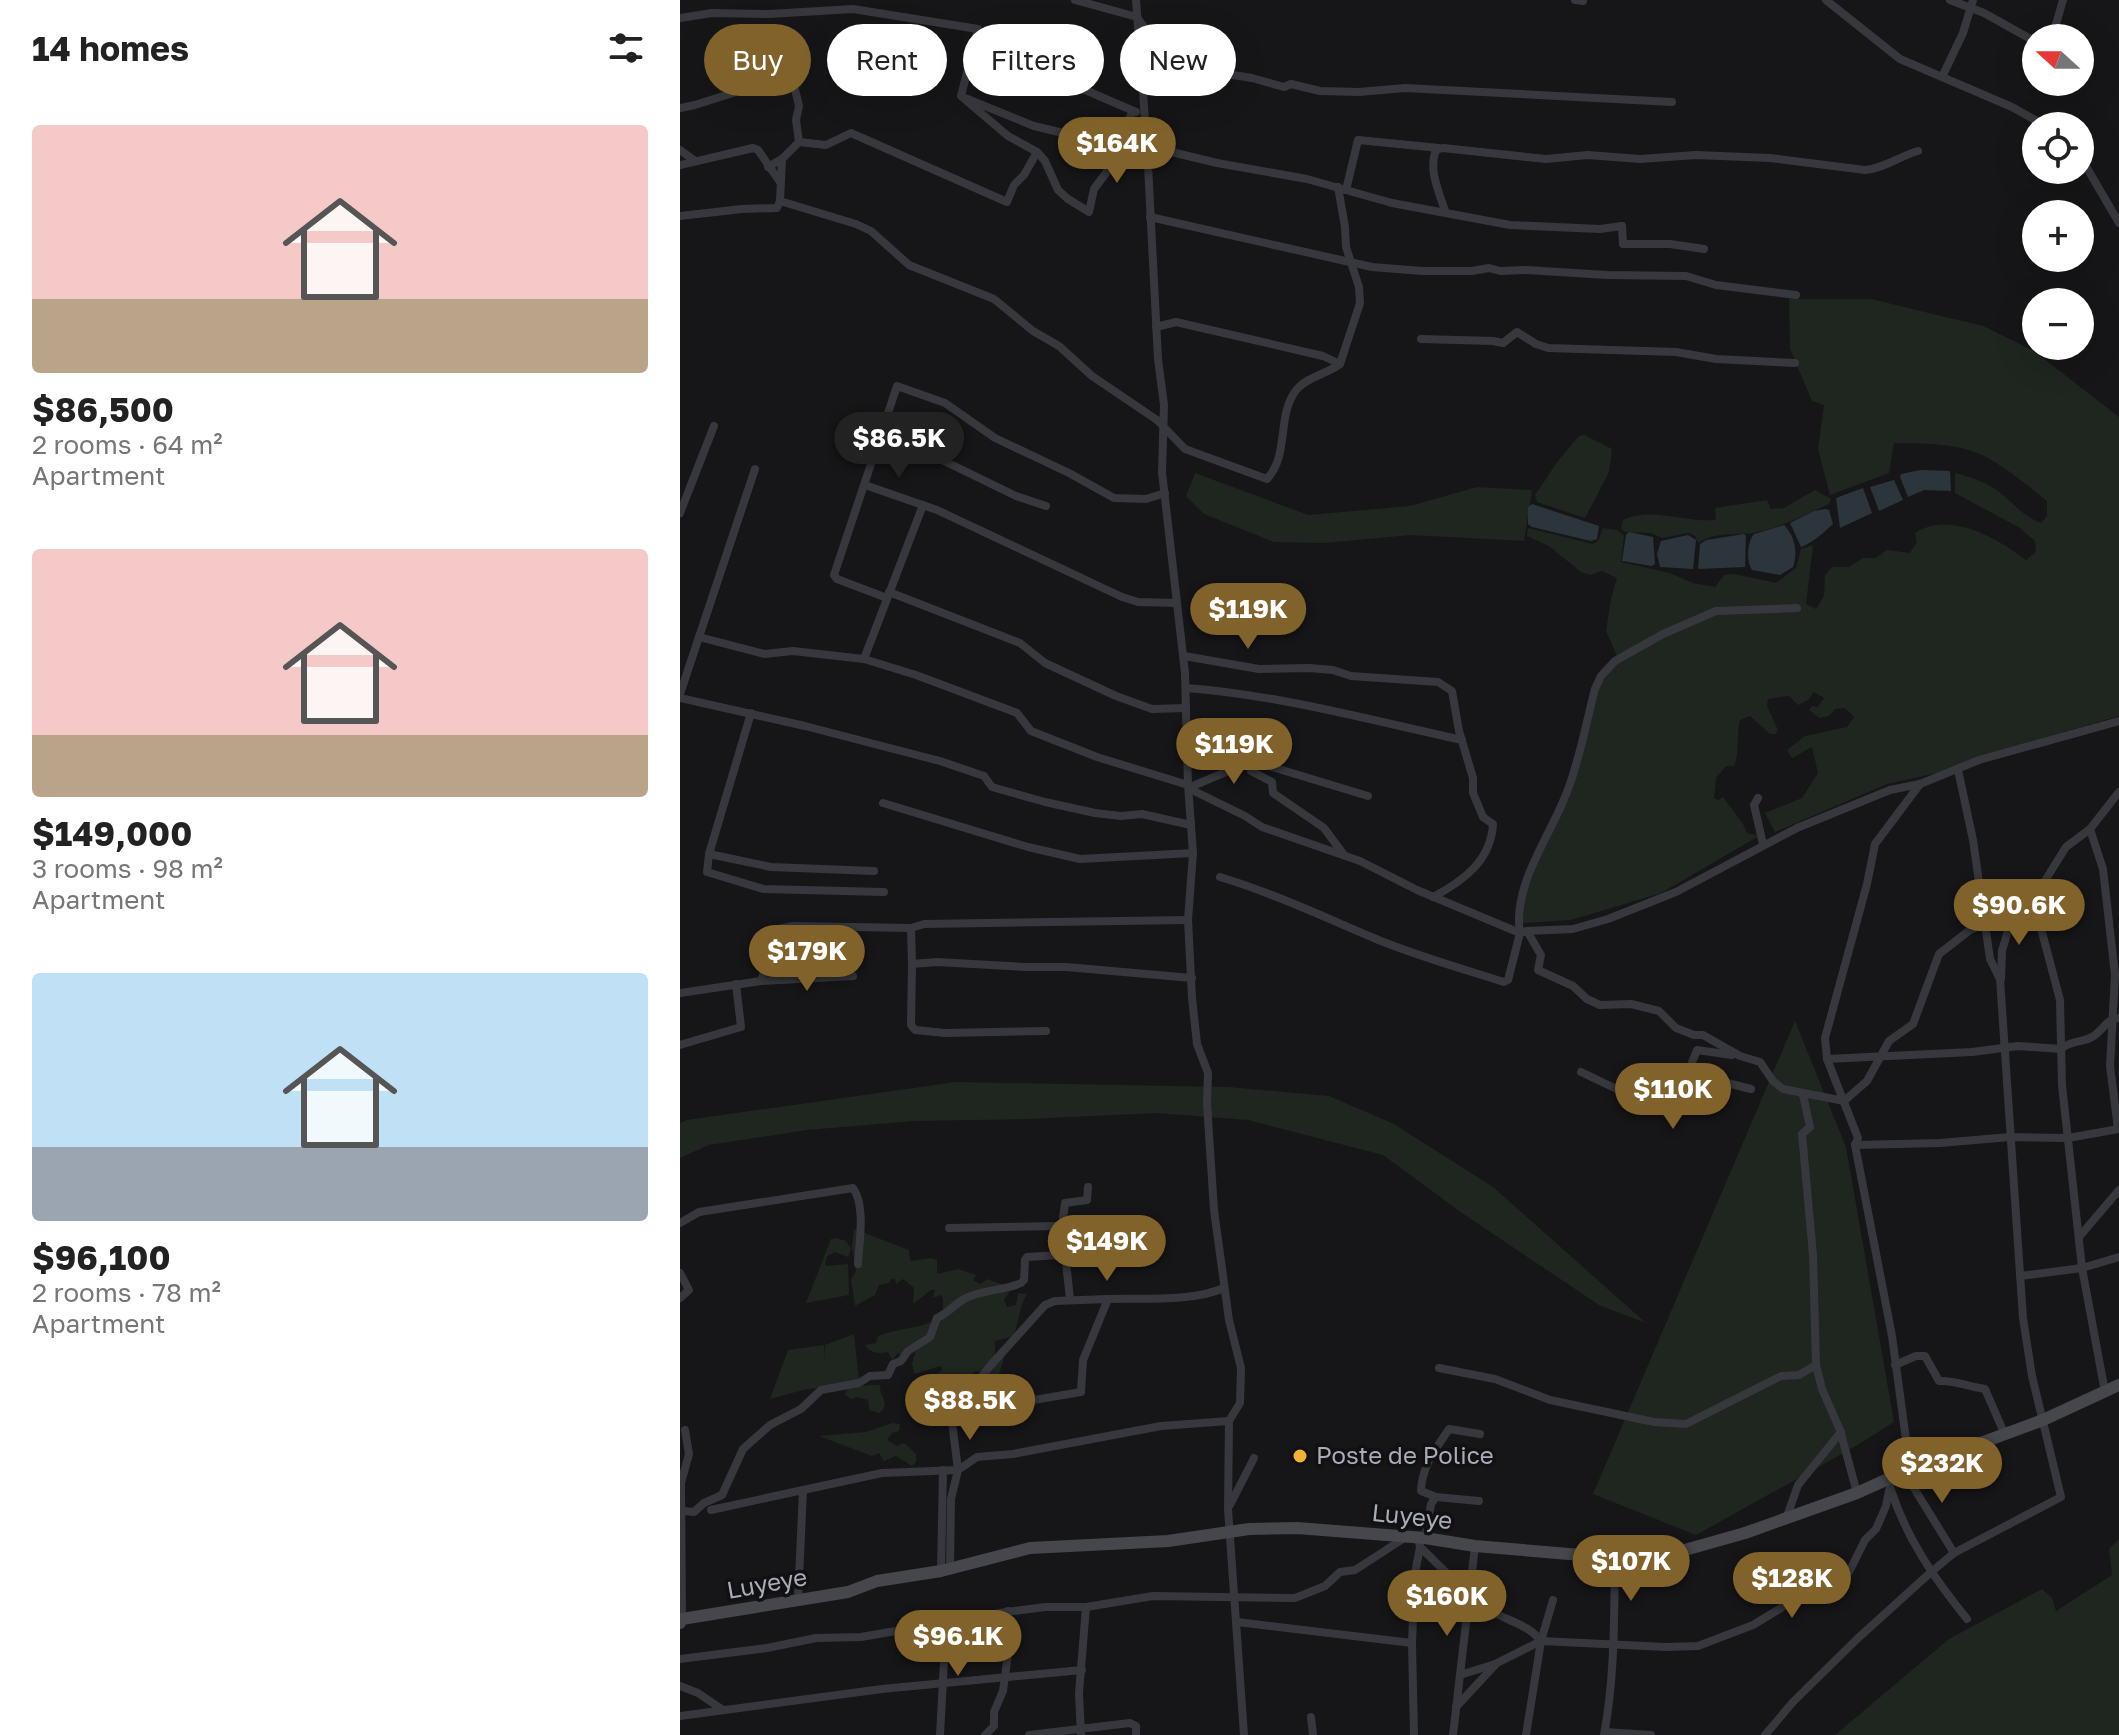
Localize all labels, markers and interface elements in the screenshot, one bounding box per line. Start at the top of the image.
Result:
chip: Buy [704,24,811,96]
chip: Rent [827,24,947,96]
chip: Filters [963,24,1104,96]
chip: New [1120,24,1236,96]
north arrow [2022,24,2094,96]
map controls [2022,24,2094,360]
icon: filters [604,26,648,70]
text: 14 homes [32,28,189,68]
button: locate [2022,112,2094,184]
pin: $164K [1061,117,1173,185]
text: $164K [1076,127,1158,158]
icon: home [268,177,412,321]
button: + [2022,200,2094,272]
button: − [2022,288,2094,360]
text: $86,500 [32,389,174,429]
pin: $86.5K [834,412,964,480]
text: $86.5K [852,422,946,453]
text: 2 rooms · 64 m² [32,429,223,460]
text: Apartment [32,460,165,491]
pin: $119K [1192,583,1304,651]
text: $119K [1208,593,1288,624]
icon: home [268,601,412,745]
pin: $119K [1178,718,1290,786]
text: $119K [1194,728,1274,759]
text: $149,000 [32,813,192,853]
text: 3 rooms · 98 m² [32,853,223,884]
pin: $90.6K [1954,879,2084,947]
text: Apartment [32,884,165,915]
text: $90.6K [1972,889,2066,920]
pin: $179K [751,925,863,993]
text: $179K [767,935,847,966]
icon: home [268,1025,412,1169]
pin: $110K [1617,1063,1729,1131]
text: $110K [1633,1073,1713,1104]
pin: $149K [1051,1215,1163,1283]
text: $149K [1066,1225,1148,1256]
text: $96,100 [32,1237,171,1277]
text: 2 rooms · 78 m² [32,1277,221,1308]
text: Apartment [32,1308,165,1339]
pin: $88.5K [905,1374,1035,1442]
text: $88.5K [923,1384,1017,1415]
pin: $232K [1886,1437,1998,1505]
place label: Poste de Police [1316,1440,1494,1469]
marker: Poste de Police [1291,1447,1309,1465]
text: $232K [1900,1447,1984,1478]
street label: Luyeye [1370,1497,1454,1534]
pin: $107K [1575,1535,1687,1603]
text: $107K [1591,1545,1671,1576]
pin: $128K [1736,1552,1848,1620]
street label: Luyeye [724,1561,809,1604]
text: $128K [1751,1562,1833,1593]
pin: $160K [1391,1570,1503,1638]
text: $160K [1405,1580,1489,1611]
pin: $96.1K [893,1610,1023,1678]
text: $96.1K [912,1620,1004,1651]

